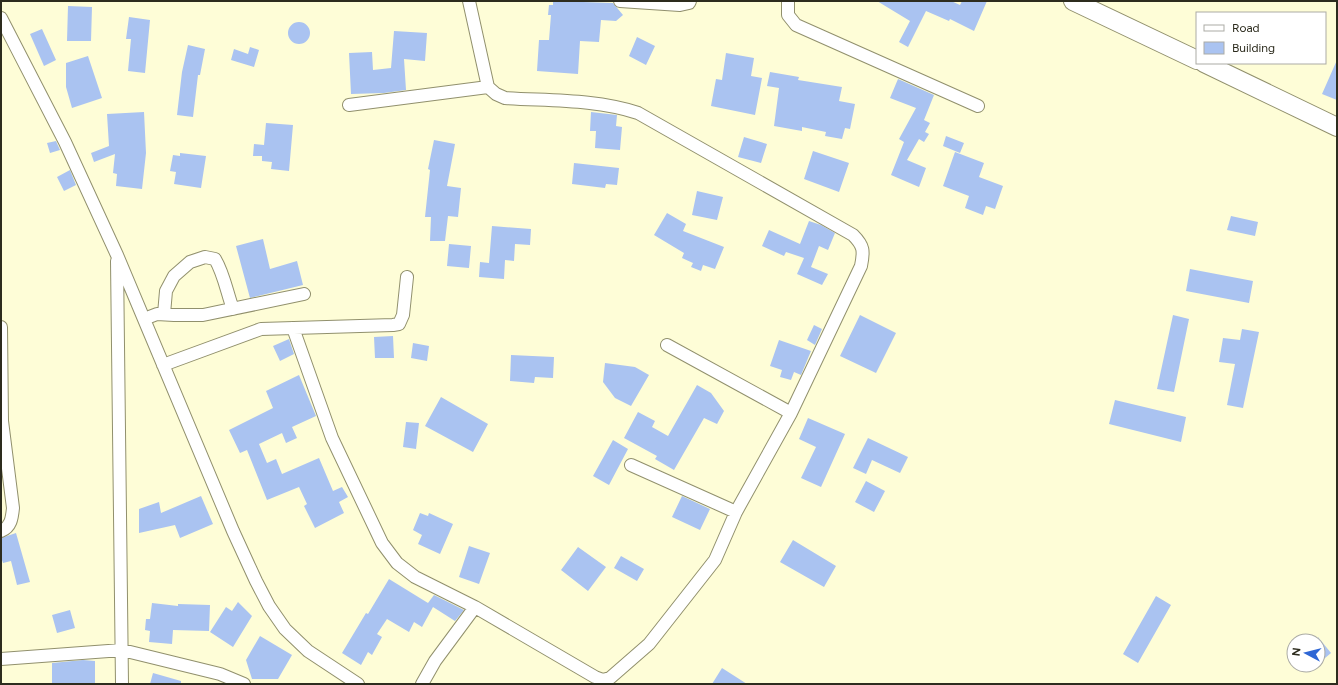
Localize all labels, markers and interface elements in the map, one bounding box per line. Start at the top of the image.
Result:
legend [1196,12,1326,64]
text: Road [1232,21,1260,35]
text: Building [1232,41,1275,55]
north arrow [1286,633,1326,673]
text: N [1290,647,1304,657]

